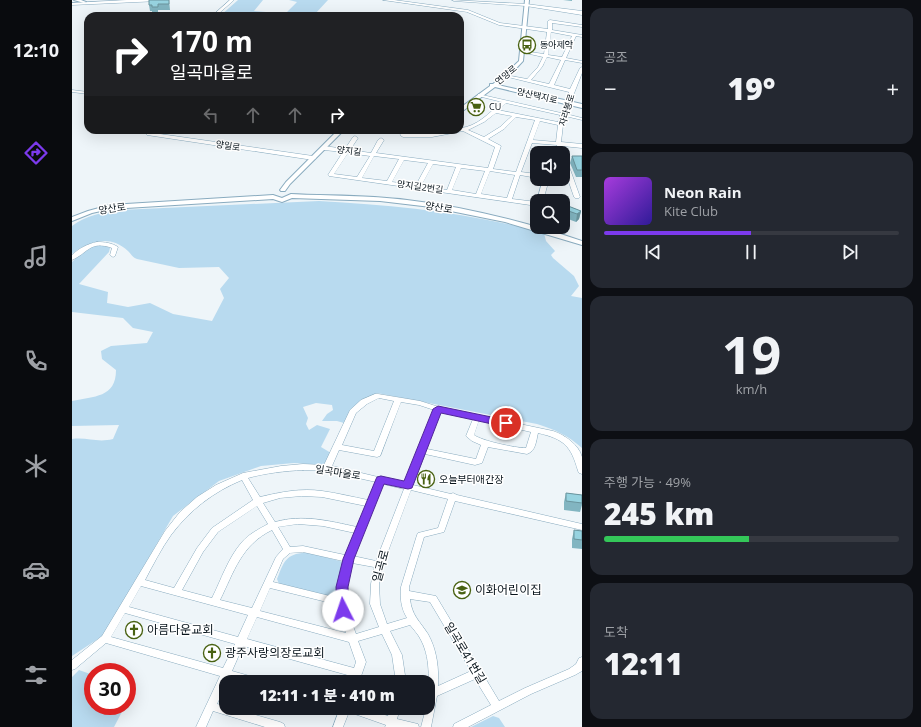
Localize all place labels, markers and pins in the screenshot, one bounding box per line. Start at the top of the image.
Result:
bus stop icon: 동아제약 [517,35,537,55]
place label: 동아제약 [540,38,573,51]
supermarket icon: CU [466,97,486,117]
place label: CU [489,100,501,113]
pin [489,406,523,440]
restaurant icon: 오늘부터애간장 [416,469,436,489]
place label: 오늘부터애간장 [439,472,503,486]
school or university icon: 이화어린이집 [452,580,472,600]
place label: 이화어린이집 [475,581,541,598]
church icon: 아름다운교회 [124,620,144,640]
place label: 아름다운교회 [147,621,213,638]
church icon: 광주사랑의장로교회 [202,643,222,663]
place label: 광주사랑의장로교회 [225,644,324,661]

